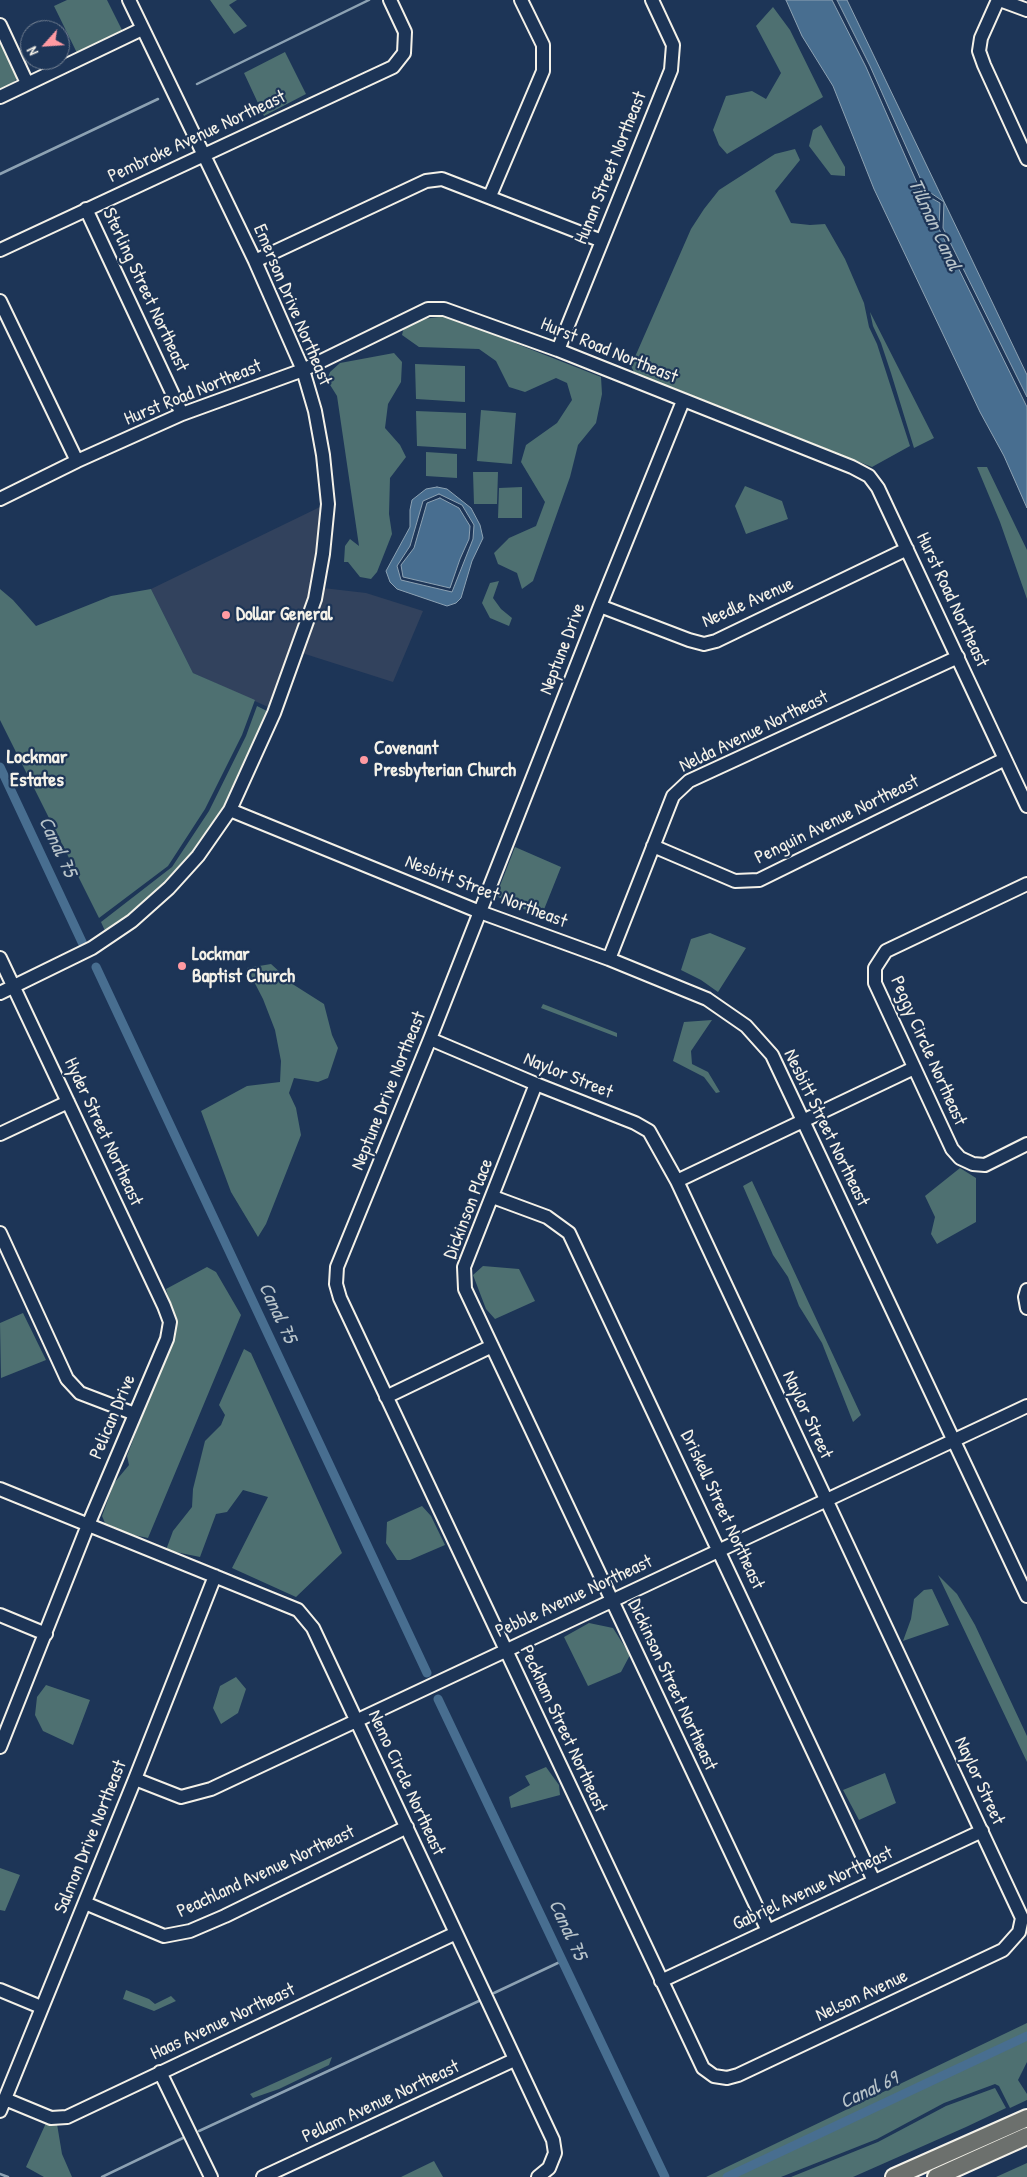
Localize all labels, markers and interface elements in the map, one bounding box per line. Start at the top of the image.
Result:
north arrow [20,20,70,70]
text: N [22,44,42,59]
street label: Pembroke Avenue Northeast [105,86,289,188]
street label: Hunan Street Northeast [570,88,652,248]
water label: Tillman Canal [902,175,966,275]
street label: Sterling Street Northeast [97,205,193,375]
street label: Emerson Drive Northeast [248,221,336,389]
street label: Hurst Road Northeast [537,313,681,389]
street label: Hurst Road Northeast [121,355,265,431]
street label: Hurst Road Northeast [911,529,993,671]
street label: Needle Avenue [699,573,797,633]
street label: Neptune Drive [535,600,591,698]
place label: Dollar General [236,604,333,626]
marker: Dollar General [220,609,232,621]
street label: Nelda Avenue Northeast [676,686,832,778]
place label: Covenant Presbyterian Church [374,738,516,782]
district label: Lockmar Estates [7,746,67,793]
marker: Covenant Presbyterian Church [358,754,370,766]
street label: Penguin Avenue Northeast [751,770,923,870]
water label: Canal 75 [33,813,81,881]
street label: Nesbitt Street Northeast [402,851,570,933]
place label: Lockmar Baptist Church [192,944,295,988]
marker: Lockmar Baptist Church [176,960,188,972]
street label: Peggy Circle Northeast [885,973,971,1129]
street label: Neptune Drive Northeast [347,1008,431,1174]
street label: Nesbitt Street Northeast [778,1046,874,1210]
street label: Naylor Street [520,1048,616,1104]
street label: Hyder Street Northeast [59,1054,147,1210]
street label: Dickinson Place [439,1155,499,1263]
water label: Canal 75 [253,1279,301,1347]
street label: Naylor Street [777,1367,837,1463]
street label: Pelican Drive [85,1371,141,1463]
street label: Driskell Street Northeast [675,1427,769,1593]
street label: Pebble Avenue Northeast [492,1551,656,1643]
street label: Dickinson Street Northeast [622,1596,722,1774]
street label: Peckham Street Northeast [514,1642,612,1816]
street label: Nemo Circle Northeast [362,1707,450,1859]
street label: Naylor Street [949,1733,1009,1829]
street label: Salmon Drive Northeast [50,1757,132,1917]
street label: Peachland Avenue Northeast [174,1821,358,1923]
street label: Gabriel Avenue Northeast [729,1842,897,1936]
water label: Canal 75 [543,1896,591,1964]
street label: Nelson Avenue [812,1965,912,2027]
street label: Haas Avenue Northeast [147,1979,299,2065]
street label: Pellam Avenue Northeast [299,2056,463,2148]
water label: Canal 69 [836,2067,902,2115]

